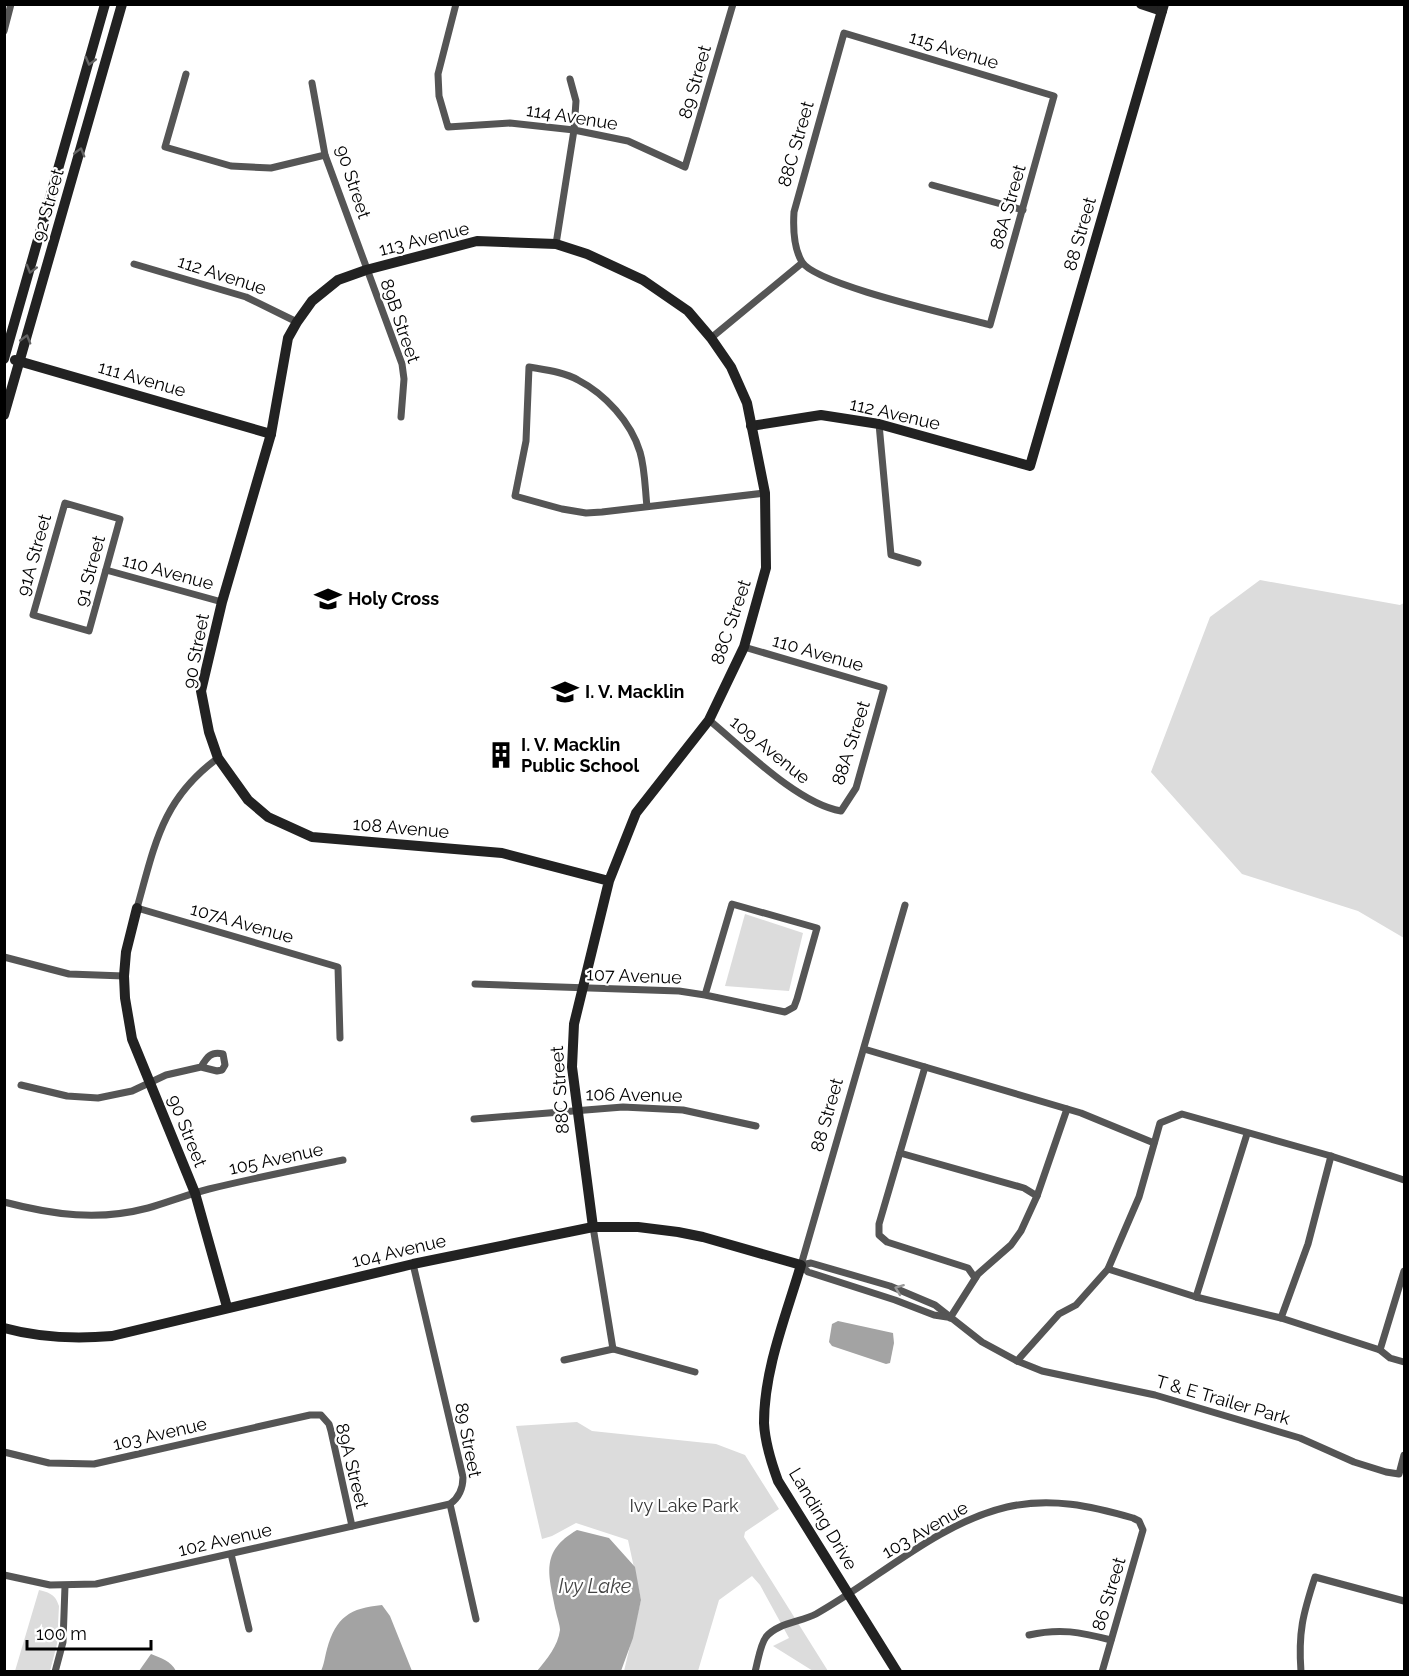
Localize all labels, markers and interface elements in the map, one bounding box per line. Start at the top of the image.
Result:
street label: 115 Avenue [907,26,1002,73]
street label: 89 Street [674,43,715,121]
one-way arrow [84,56,97,66]
street label: 114 Avenue [525,99,620,134]
street label: 88C Street [773,99,818,189]
street label: 90 Street [332,142,375,221]
one-way arrow [73,147,86,157]
street label: 88A Street [985,162,1030,252]
street label: 92 Street [27,166,68,244]
street label: 88 Street [1059,195,1100,273]
street label: 113 Avenue [377,217,472,260]
street label: 112 Avenue [175,250,270,299]
one-way arrow [26,263,38,274]
street label: 89B Street [376,276,425,366]
one-way arrow [19,334,31,345]
street label: 111 Avenue [96,356,189,401]
street label: 112 Avenue [848,393,943,434]
street label: 91A Street [12,511,55,598]
street label: 91 Street [70,533,109,609]
street label: 110 Avenue [120,549,216,594]
street label: 88C Street [706,577,755,667]
school or university icon: Holy Cross [313,584,343,614]
place label: Holy Cross [348,588,439,609]
street label: 90 Street [178,612,213,690]
street label: 110 Avenue [770,630,866,676]
school or university icon: I. V. Macklin [550,677,580,707]
place label: I. V. Macklin [585,681,684,702]
street label: 88A Street [827,698,874,788]
street label: 109 Avenue [726,711,815,788]
place label: I. V. Macklin Public School [521,734,639,776]
building icon: I. V. Macklin Public School [486,740,516,770]
street label: 108 Avenue [352,813,450,842]
street label: 107A Avenue [188,898,296,947]
street label: 107 Avenue [586,963,682,988]
street label: 88C Street [546,1045,573,1135]
street label: 88 Street [806,1076,847,1154]
street label: 106 Avenue [585,1083,683,1106]
street label: 90 Street [163,1092,211,1170]
street label: 105 Avenue [227,1138,325,1179]
street label: 104 Avenue [350,1229,448,1272]
one-way arrow [895,1284,905,1297]
street label: T & E Trailer Park [1154,1370,1293,1429]
street label: 89 Street [451,1401,486,1479]
street label: 103 Avenue [111,1412,209,1454]
street label: 89A Street [332,1421,373,1511]
street label: Landing Drive [785,1464,862,1574]
park label: Ivy Lake Park [629,1495,739,1516]
street label: 103 Avenue [878,1496,972,1563]
street label: 102 Avenue [176,1518,274,1560]
street label: 86 Street [1087,1554,1130,1633]
water label: Ivy Lake [559,1574,632,1598]
scale bar [27,1613,152,1651]
text: 100 m [36,1623,87,1644]

